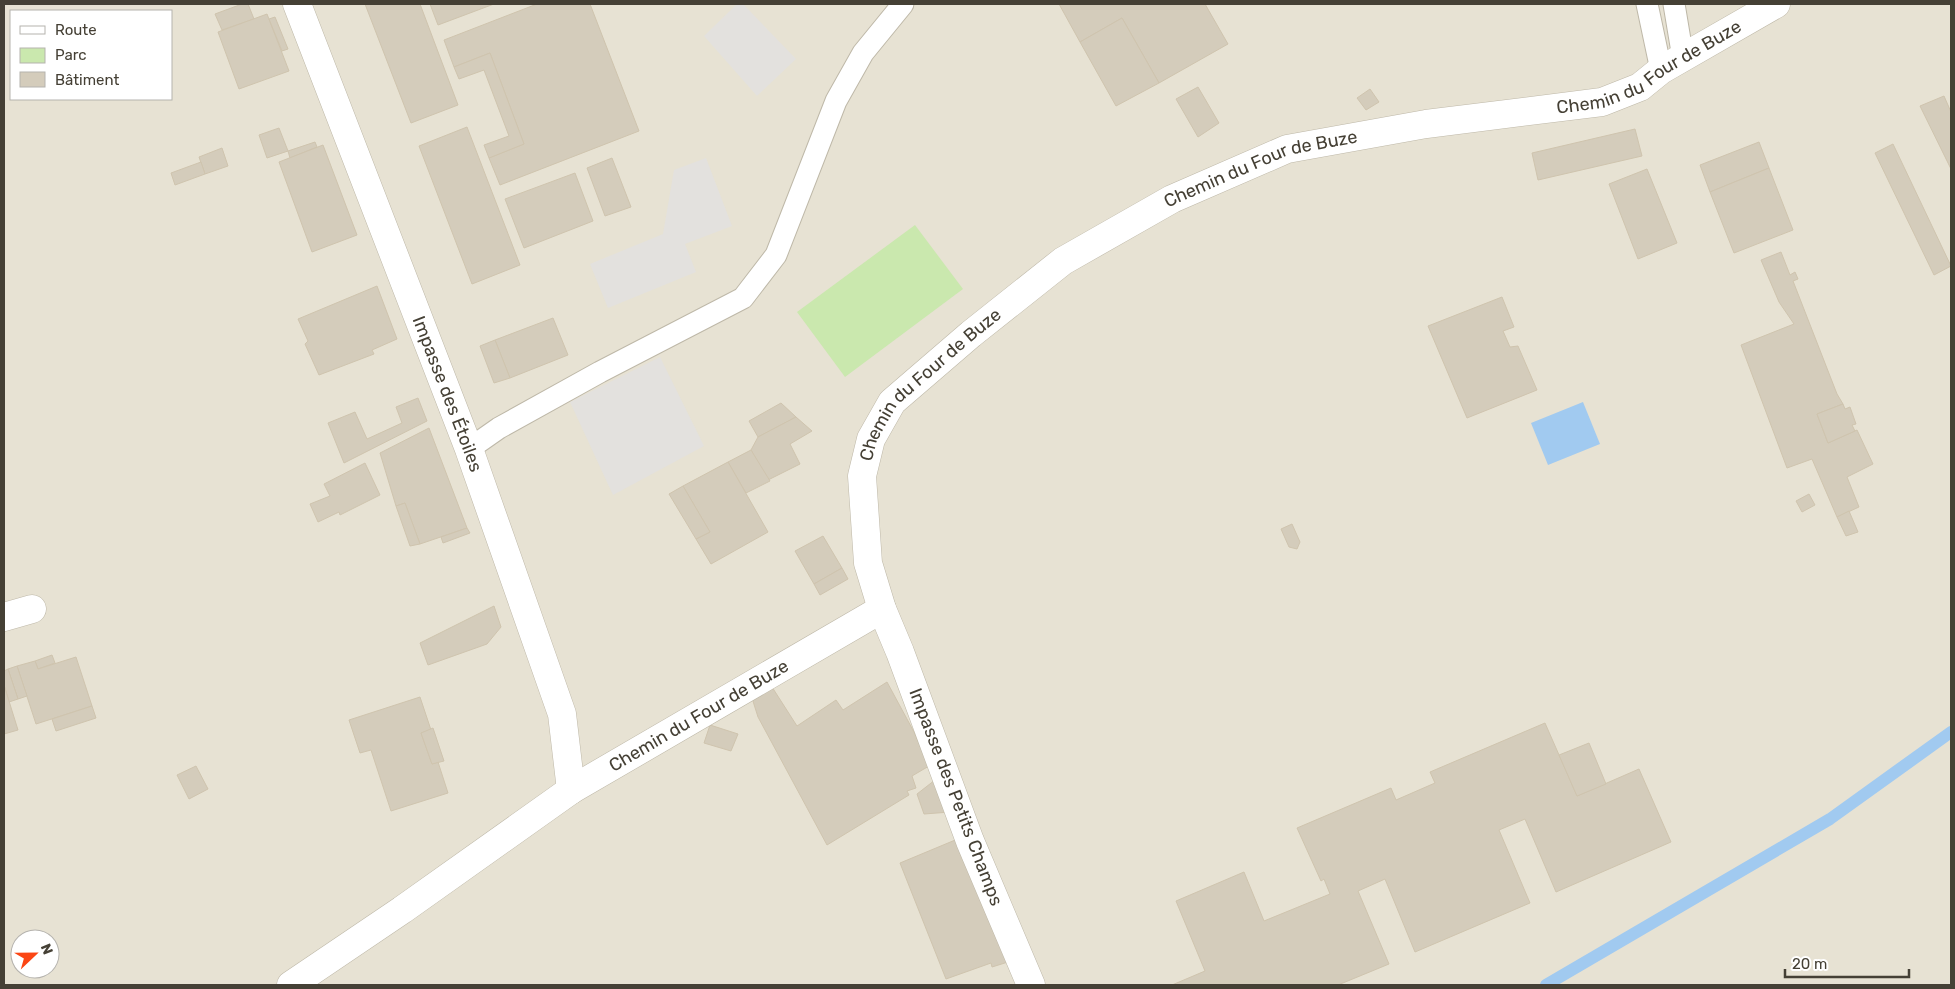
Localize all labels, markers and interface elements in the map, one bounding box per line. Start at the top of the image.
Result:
legend [10,10,172,100]
street label: Chemin du Four de Buze [1555,15,1745,119]
text: Route [55,21,97,39]
text: Parc [55,46,87,64]
text: Bâtiment [55,71,119,89]
street label: Chemin du Four de Buze [1160,126,1359,212]
street label: Chemin du Four de Buze [855,303,1006,463]
street label: Impasse des Étoiles [408,313,487,475]
street label: Chemin du Four de Buze [605,655,793,777]
street label: Impasse des Petits Champs [904,685,1008,909]
north arrow [10,929,60,979]
text: N [37,941,56,957]
scale bar [1785,946,1909,978]
text: 20 m [1792,955,1827,973]

